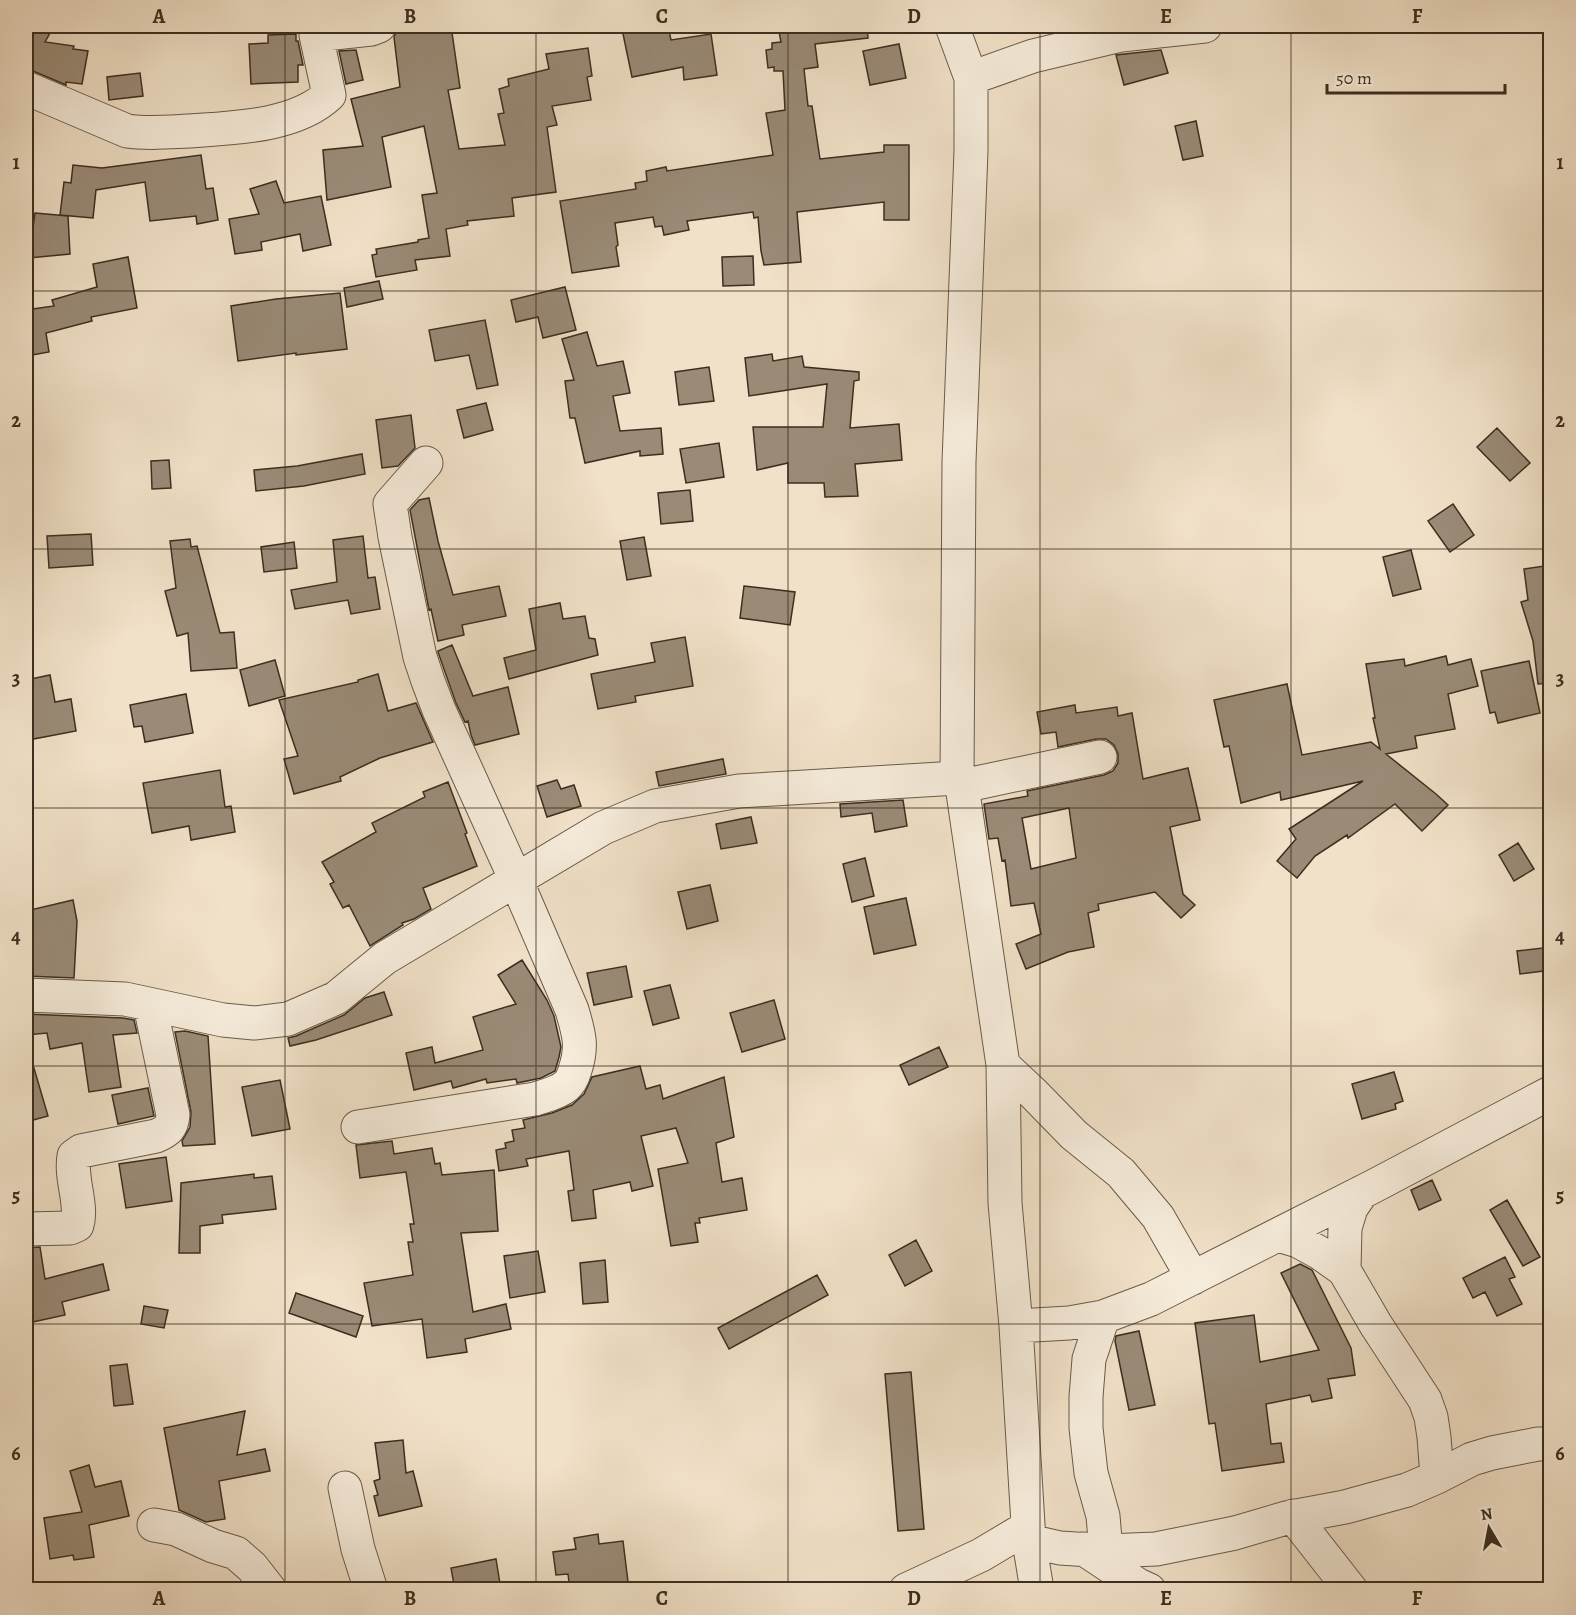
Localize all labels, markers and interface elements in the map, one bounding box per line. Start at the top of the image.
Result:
text: A [152,3,166,30]
text: B [404,3,416,30]
text: C [656,3,668,30]
text: D [907,3,921,30]
text: E [1160,3,1172,30]
text: F [1412,3,1423,30]
scale bar [1327,57,1506,95]
text: 50 m [1336,66,1372,90]
text: 1 [12,149,20,176]
text: 1 [1556,149,1564,176]
text: 2 [11,407,21,434]
text: 2 [1555,407,1565,434]
text: 3 [12,665,20,692]
text: 3 [1556,665,1564,692]
text: 4 [11,923,21,950]
text: 4 [1555,923,1565,950]
text: 5 [12,1182,20,1209]
text: 5 [1556,1182,1564,1209]
text: 6 [11,1440,21,1467]
text: 6 [1555,1440,1565,1467]
north arrow [1459,1498,1519,1558]
text: N [1479,1502,1495,1526]
text: A [152,1585,166,1612]
text: B [404,1585,416,1612]
text: C [656,1585,668,1612]
text: D [907,1585,921,1612]
text: E [1160,1585,1172,1612]
text: F [1412,1585,1423,1612]

